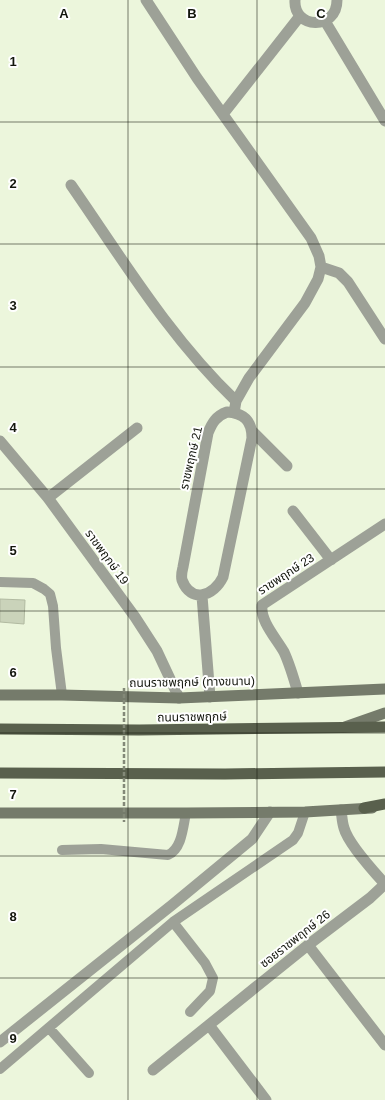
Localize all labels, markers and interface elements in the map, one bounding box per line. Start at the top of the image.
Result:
text: A [59,6,69,21]
text: B [187,6,197,21]
text: C [316,6,326,21]
text: 1 [9,54,17,69]
text: 2 [9,176,17,191]
text: 3 [9,298,17,313]
text: 4 [9,420,17,435]
street label: ราชพฤกษ์ 21 [177,425,205,491]
street label: ราชพฤกษ์ 19 [82,527,132,587]
text: 5 [9,543,17,558]
street label: ราชพฤกษ์ 23 [255,550,317,597]
text: 6 [9,665,17,680]
street label: ถนนราชพฤกษ์ (ทางขนาน) [129,674,255,690]
street label: ถนนราชพฤกษ์ [157,709,227,725]
text: 7 [9,787,17,802]
street label: ซอยราชพฤกษ์ 26 [257,907,333,971]
text: 8 [9,909,17,924]
text: 9 [9,1031,17,1046]

